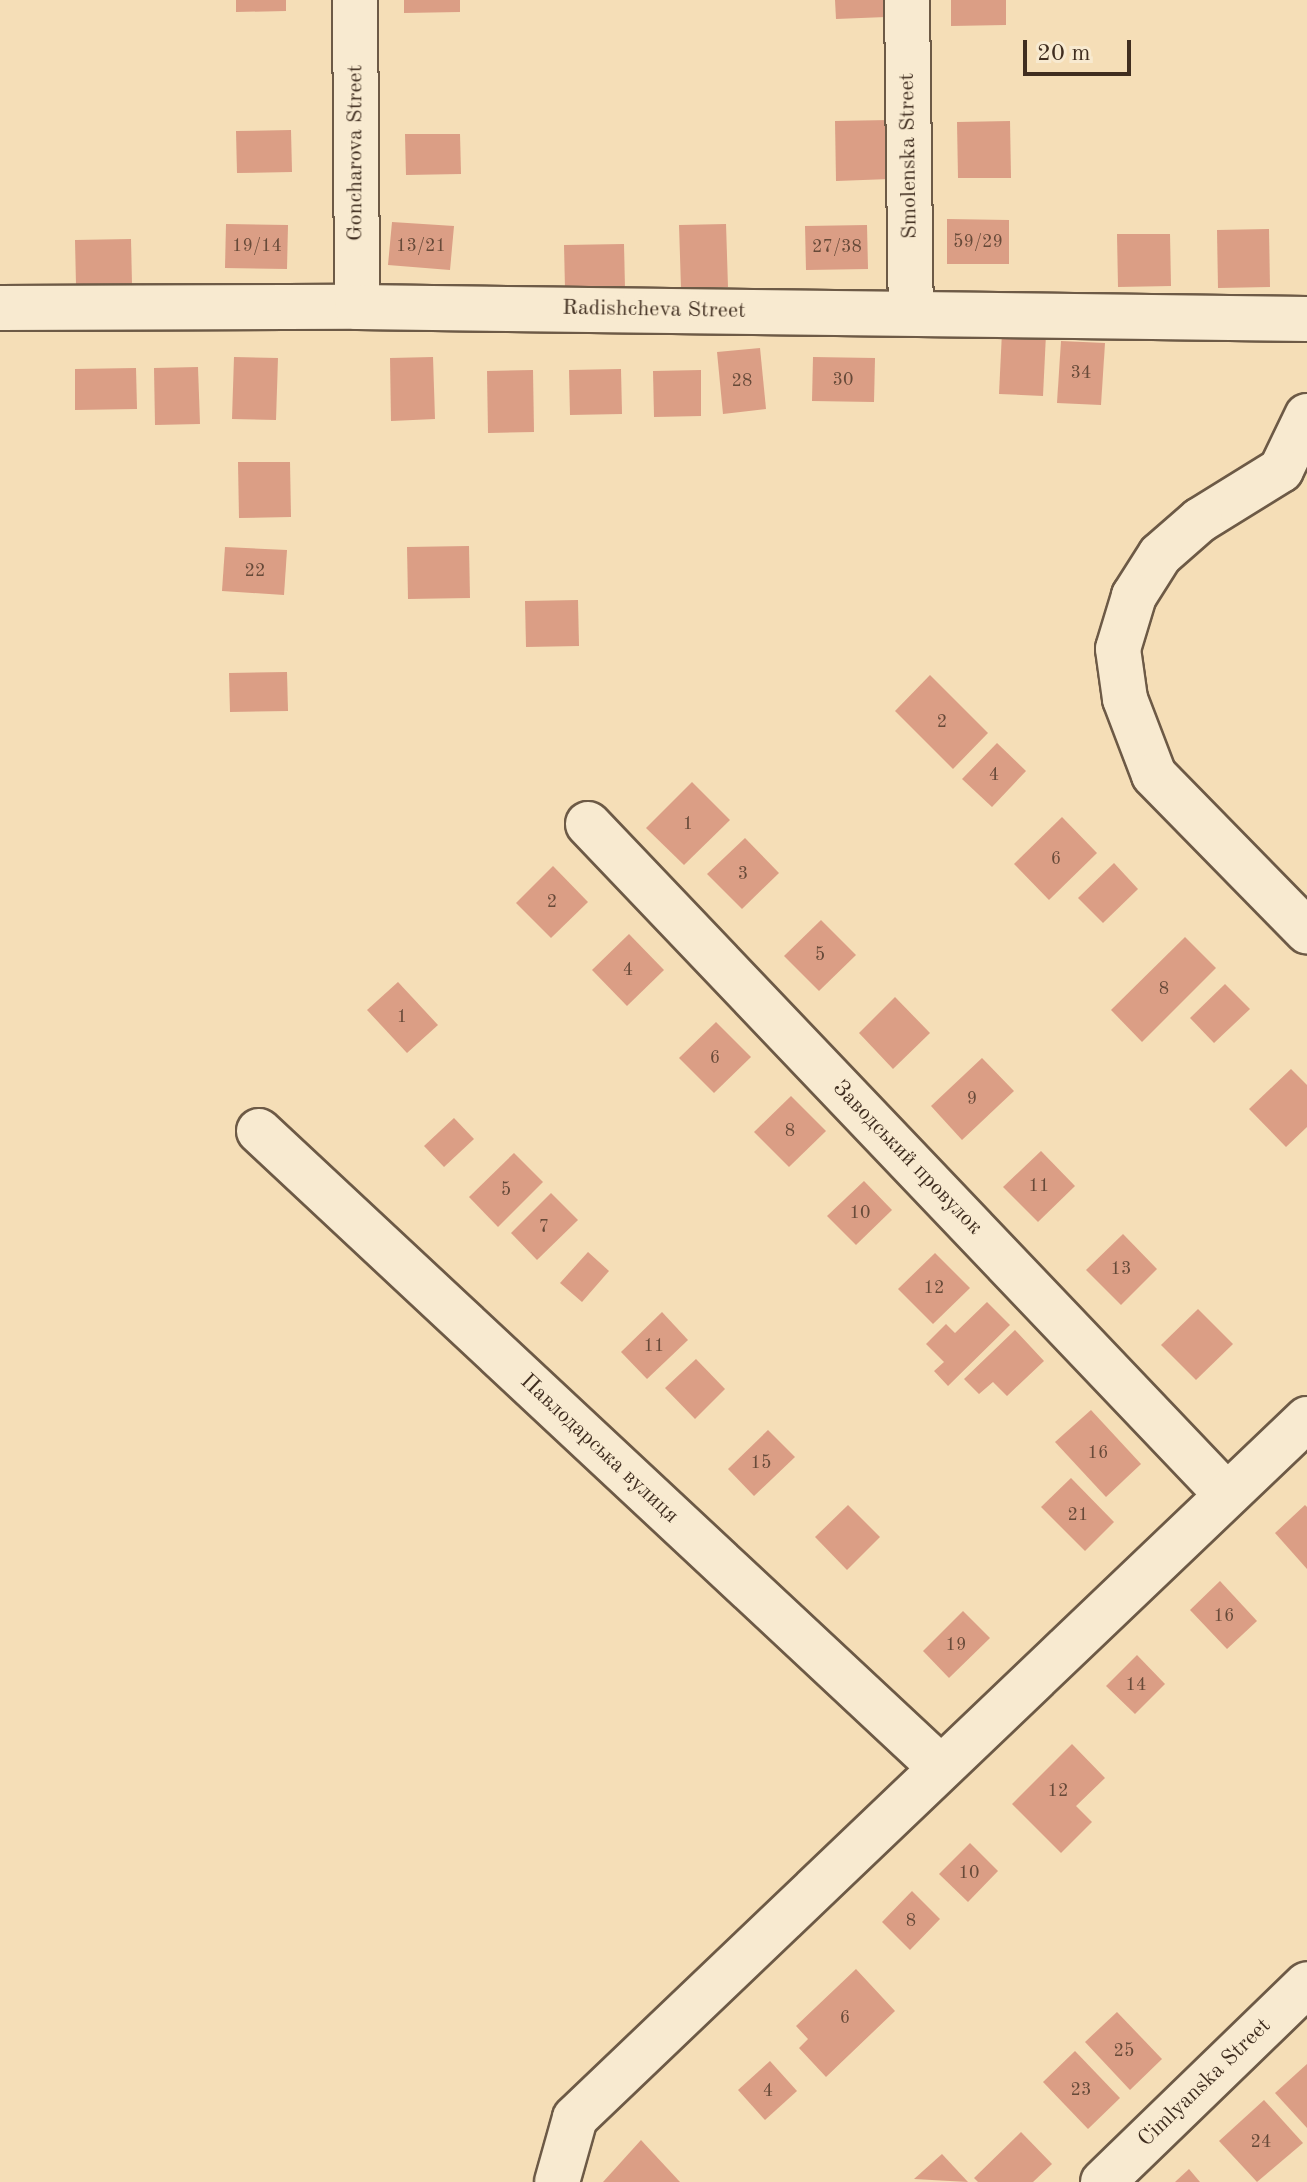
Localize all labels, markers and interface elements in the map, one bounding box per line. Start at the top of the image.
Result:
scale bar [1027,24,1135,74]
text: 20 m [1037,42,1091,66]
street label: Goncharova Street [343,65,369,241]
street label: Smolenska Street [894,73,924,239]
house number: 59/29 [953,231,1003,253]
house number: 19/14 [232,235,282,257]
house number: 13/21 [396,235,446,257]
house number: 27/38 [812,236,862,258]
street label: Radishcheva Street [562,295,746,325]
house number: 34 [1071,362,1091,384]
house number: 30 [833,369,853,391]
house number: 28 [732,370,752,392]
house number: 22 [245,560,265,582]
house number: 2 [937,711,947,733]
house number: 4 [989,764,999,786]
house number: 1 [683,813,693,835]
house number: 6 [1051,848,1061,870]
house number: 3 [738,863,748,885]
house number: 2 [547,891,557,913]
house number: 5 [815,944,825,966]
house number: 4 [623,959,633,981]
house number: 8 [1159,978,1169,1000]
house number: 1 [397,1006,407,1028]
house number: 6 [710,1047,720,1069]
street label: Заводський провулок [827,1075,987,1241]
house number: 9 [967,1088,977,1110]
house number: 8 [785,1120,795,1142]
house number: 11 [1029,1175,1049,1197]
house number: 5 [501,1179,511,1201]
house number: 10 [850,1202,870,1224]
house number: 7 [539,1216,549,1238]
house number: 13 [1111,1258,1131,1280]
house number: 12 [924,1277,944,1299]
house number: 11 [644,1335,664,1357]
street label: Павлодарська вулиця [514,1369,684,1529]
house number: 16 [1088,1442,1108,1464]
house number: 15 [751,1452,771,1474]
house number: 21 [1068,1504,1088,1526]
house number: 16 [1214,1605,1234,1627]
house number: 19 [946,1634,966,1656]
house number: 14 [1126,1674,1146,1696]
house number: 12 [1048,1780,1068,1802]
house number: 10 [959,1862,979,1884]
house number: 8 [906,1910,916,1932]
house number: 6 [840,2007,850,2029]
street label: Cimlyanska Street [1133,2013,1277,2153]
house number: 25 [1114,2040,1134,2062]
house number: 23 [1071,2079,1091,2101]
house number: 4 [763,2080,773,2102]
house number: 24 [1251,2131,1271,2153]

